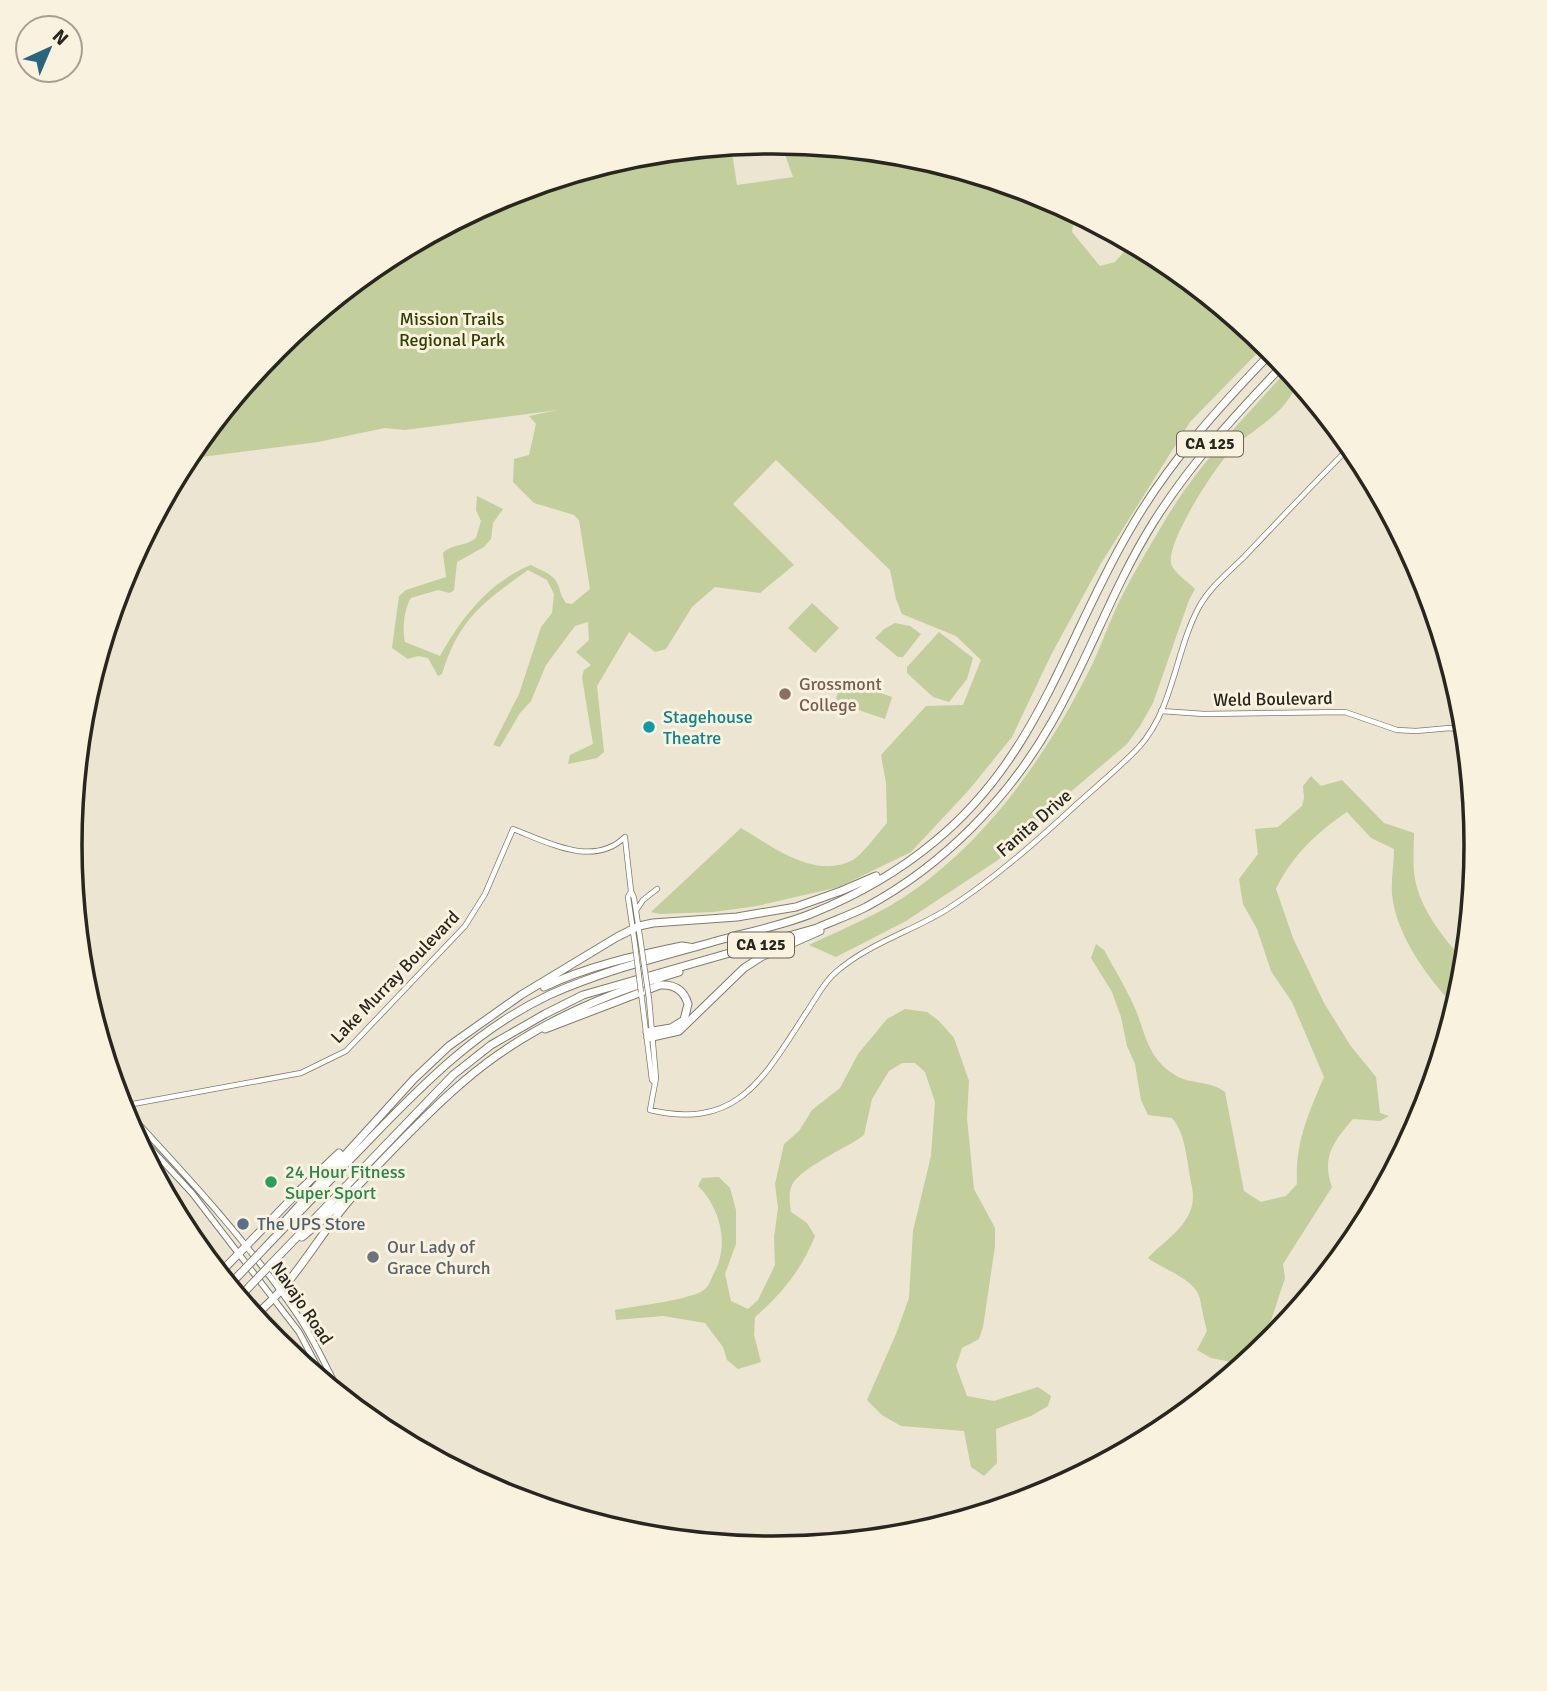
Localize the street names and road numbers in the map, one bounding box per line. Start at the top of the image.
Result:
road number: CA 125 [1177,432,1243,457]
street label: Weld Boulevard [1213,687,1333,711]
street label: Fanita Drive [992,784,1076,862]
street label: Lake Murray Boulevard [326,906,464,1048]
road number: CA 125 [728,932,794,958]
street label: Navajo Road [266,1257,338,1349]

